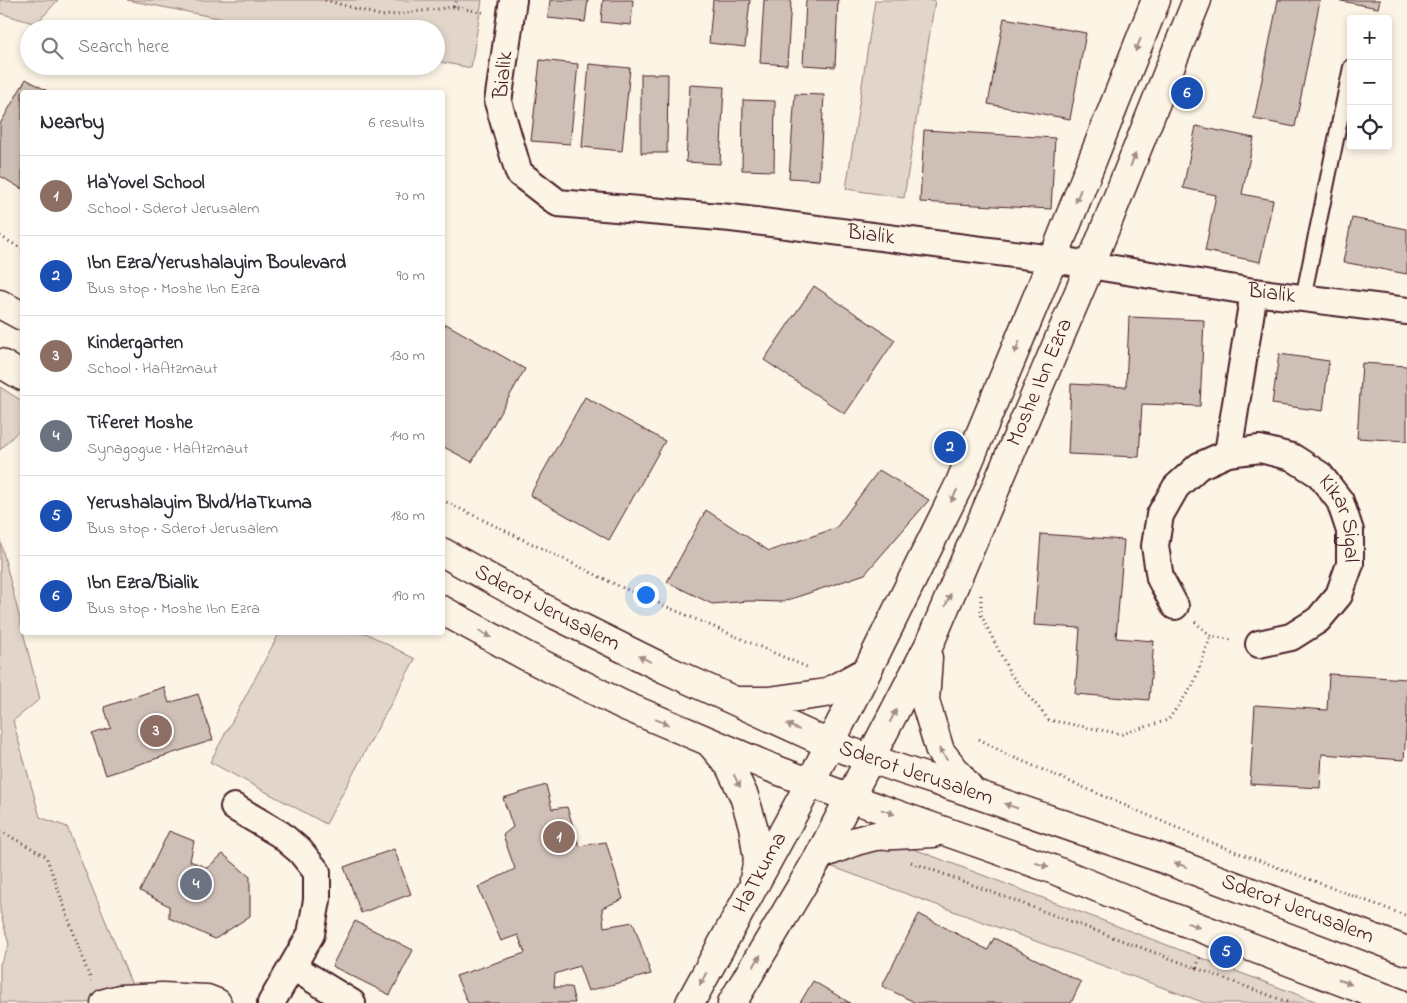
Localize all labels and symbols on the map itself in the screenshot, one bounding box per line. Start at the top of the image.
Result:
one-way arrow [1134,38,1142,52]
street label: Bialik [485,49,522,102]
pin: 6 [1171,74,1203,112]
one-way arrow [1129,152,1137,167]
one-way arrow [1074,189,1082,204]
street label: Bialik [844,217,897,255]
street label: Bialik [1245,275,1298,313]
street label: Moshe Ibn Ezra [999,314,1082,451]
one-way arrow [1013,340,1021,355]
pin: 2 [934,428,966,466]
street label: Kikar Sigal [1310,468,1366,562]
one-way arrow [949,489,958,504]
street label: Sderot Jerusalem [468,557,625,660]
your location [633,582,659,608]
one-way arrow [945,593,953,607]
one-way arrow [479,629,492,638]
one-way arrow [638,655,652,663]
one-way arrow [889,708,897,723]
pin: 3 [140,712,172,750]
one-way arrow [655,718,669,726]
one-way arrow [786,723,800,731]
street label: Sderot Jerusalem [834,733,997,815]
one-way arrow [939,747,948,761]
one-way arrow [733,774,741,789]
one-way arrow [1004,802,1019,809]
one-way arrow [881,808,896,816]
pin: 1 [543,818,575,856]
street label: HaTkuma [726,827,796,920]
one-way arrow [1174,861,1189,868]
one-way arrow [1034,862,1049,869]
pin: 4 [180,865,212,903]
street label: Sderot Jerusalem [1216,866,1378,953]
one-way arrow [1185,922,1200,929]
pin: 5 [1210,933,1242,971]
one-way arrow [752,955,761,968]
one-way arrow [699,972,707,987]
one-way arrow [1337,979,1352,986]

